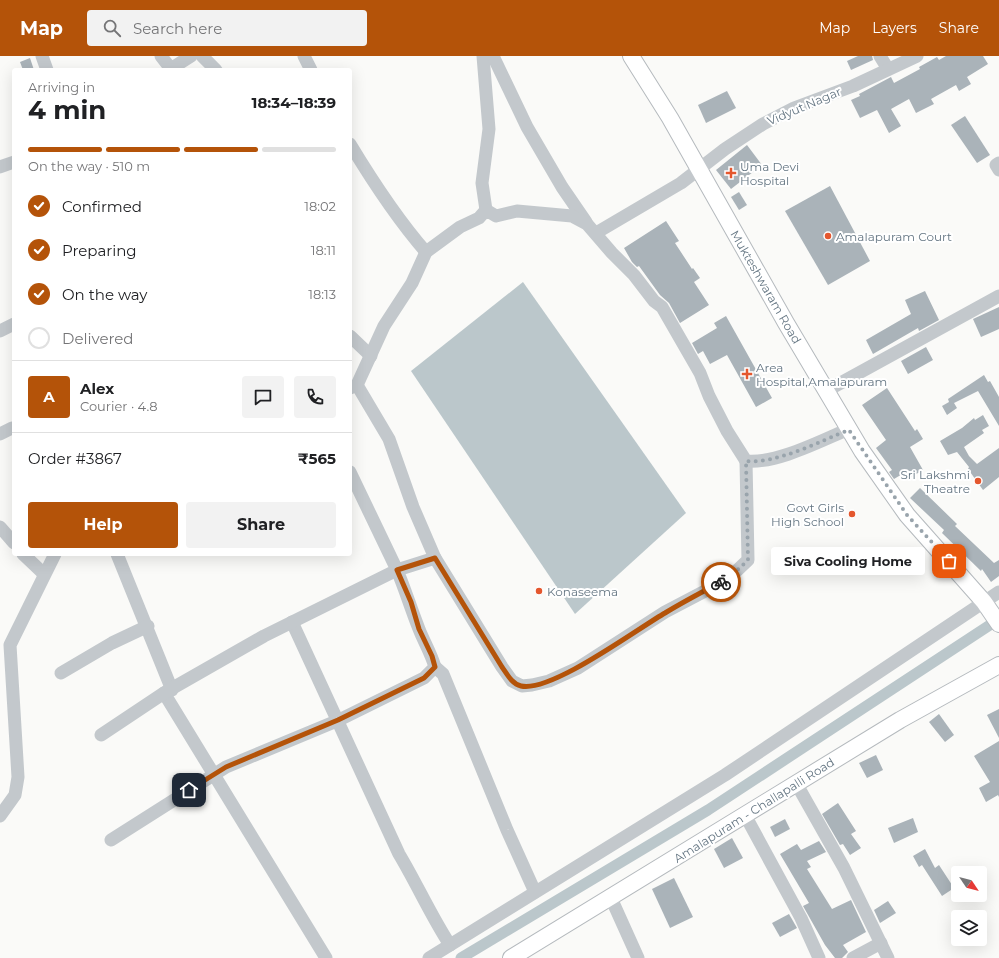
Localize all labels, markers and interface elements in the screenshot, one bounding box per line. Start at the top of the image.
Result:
search box [87,10,367,46]
text: Map [20,17,63,40]
icon: search [101,17,123,39]
text: Search here [133,19,222,38]
text: Map [819,19,850,37]
text: Layers [872,19,917,37]
text: Share [939,19,979,37]
text: Arriving in [28,79,95,95]
street label: Vidyut Nagar [765,84,843,128]
text: 18:34–18:39 [252,93,336,112]
text: 4 min [28,94,106,126]
text: On the way · 510 m [28,158,150,174]
place label: Uma Devi Hospital [740,159,799,188]
marker: Uma Devi Hospital [725,167,737,179]
icon: check [28,195,50,217]
text: Confirmed [62,197,142,216]
text: 18:02 [304,198,336,214]
street label: Mukteshwaram Road [727,228,805,346]
place label: Amalapuram Court [836,229,952,244]
marker: Amalapuram Court [823,231,833,241]
icon: check [28,239,50,261]
text: Preparing [62,241,137,260]
text: 18:11 [311,242,336,258]
icon: check [28,283,50,305]
text: On the way [62,285,147,304]
text: 18:13 [308,286,336,302]
text: Delivered [62,329,134,348]
place label: Area Hospital,Amalapuram [756,360,887,389]
marker: Area Hospital,Amalapuram [741,368,753,380]
button: chat [242,376,284,418]
button: phone [294,376,336,418]
text: Alex [80,379,114,398]
text: A [43,387,55,406]
text: Courier · 4.8 [80,398,158,414]
text: Order #3867 [28,449,122,468]
text: ₹565 [298,449,336,468]
place label: Sri Lakshmi Theatre [900,467,970,496]
marker: Sri Lakshmi Theatre [973,476,983,486]
place label: Govt Girls High School [771,500,844,529]
button: Help [28,502,178,548]
button: Share [186,502,336,548]
marker: Govt Girls High School [847,509,857,519]
pin [932,544,966,578]
callout: Siva Cooling Home [771,547,925,575]
icon: bag [938,550,960,572]
text: Siva Cooling Home [784,553,912,569]
courier [701,562,741,602]
icon: bike [710,571,732,593]
place label: Konaseema [547,584,618,599]
marker: Konaseema [534,586,544,596]
street label: Amalapuram - Challapalli Road [671,754,837,866]
pin [172,773,206,807]
icon: home [178,779,200,801]
north arrow [951,866,987,902]
map controls [951,866,987,946]
button: layers [951,910,987,946]

